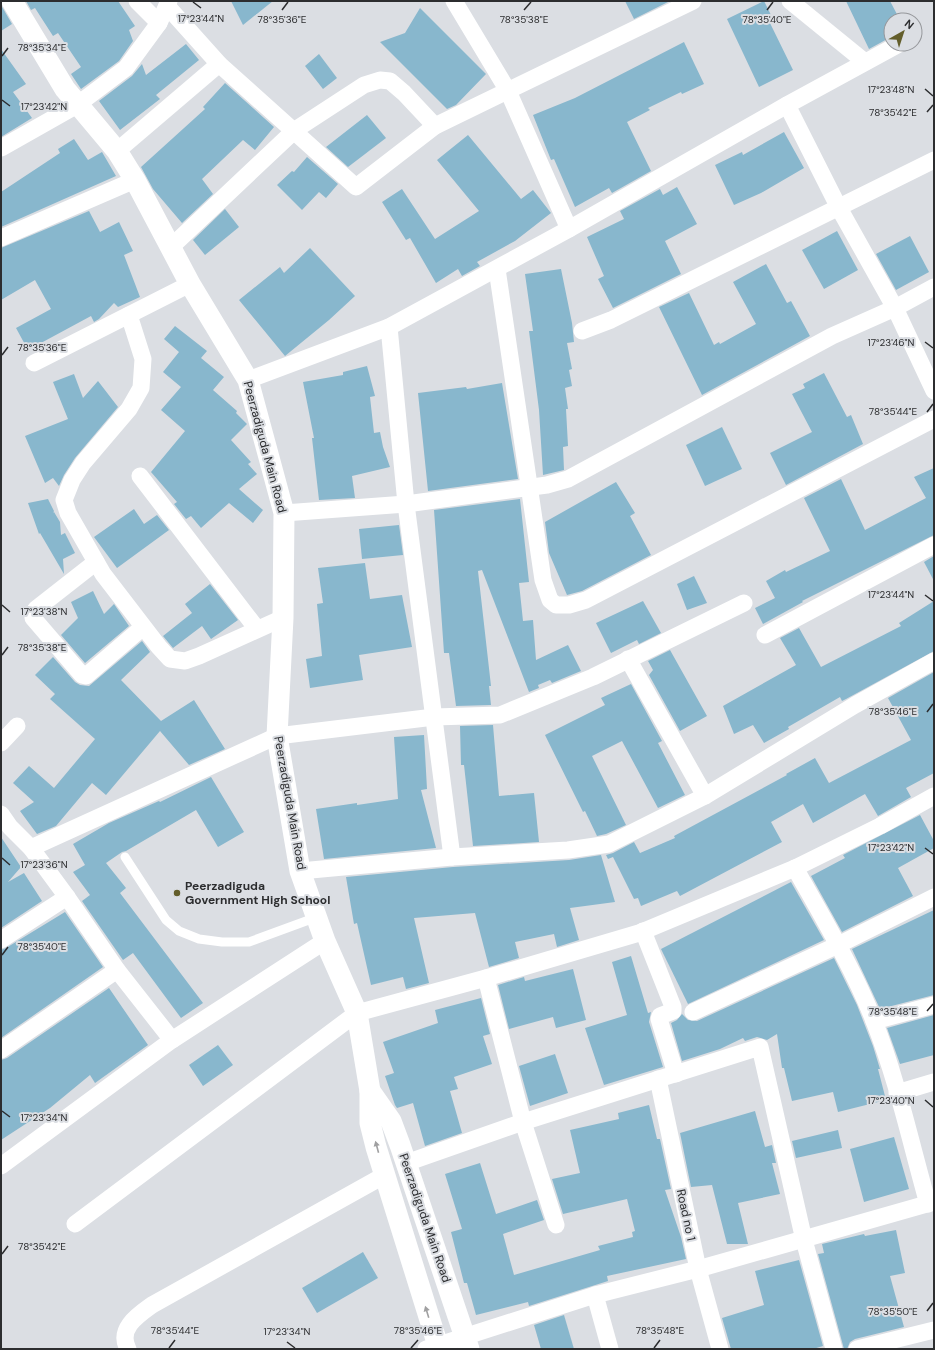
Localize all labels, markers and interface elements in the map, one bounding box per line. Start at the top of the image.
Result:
text: 17°23'44"N [178,12,224,25]
north arrow [883,12,923,52]
text: 78°35'36"E [258,13,307,26]
text: 78°35'38"E [500,13,549,26]
text: 78°35'40"E [742,13,792,26]
text: N [902,16,917,32]
text: 78°35'34"E [18,41,67,54]
text: 17°23'48"N [868,83,914,96]
text: 17°23'42"N [21,100,67,113]
text: 78°35'42"E [869,106,917,119]
text: 17°23'46"N [868,336,914,349]
text: 78°35'36"E [18,341,67,354]
street label: Peerzadiguda Main Road [240,380,290,514]
text: 78°35'44"E [869,405,917,418]
text: 17°23'44"N [868,588,914,601]
text: 17°23'38"N [21,605,68,618]
text: 78°35'38"E [18,641,67,654]
text: 78°35'46"E [869,705,918,718]
street label: Peerzadiguda Main Road [270,735,310,871]
text: 17°23'42"N [868,841,914,854]
text: 17°23'36"N [20,858,68,871]
place label: Peerzadiguda Government High School [185,878,330,908]
marker: Peerzadiguda Government High School [172,888,182,898]
text: 78°35'40"E [17,940,67,953]
text: 78°35'48"E [869,1005,917,1018]
text: 17°23'40"N [867,1094,915,1107]
text: 17°23'34"N [21,1111,68,1124]
one-way arrow [373,1141,379,1154]
street label: Peerzadiguda Main Road [395,1151,455,1285]
street label: Road no 1 [673,1188,699,1242]
text: 78°35'42"E [18,1240,66,1253]
text: 78°35'50"E [868,1305,918,1318]
one-way arrow [424,1306,430,1318]
text: 78°35'44"E [151,1324,199,1337]
text: 78°35'46"E [394,1324,443,1337]
text: 78°35'48"E [636,1324,684,1337]
text: 17°23'34"N [264,1325,311,1338]

